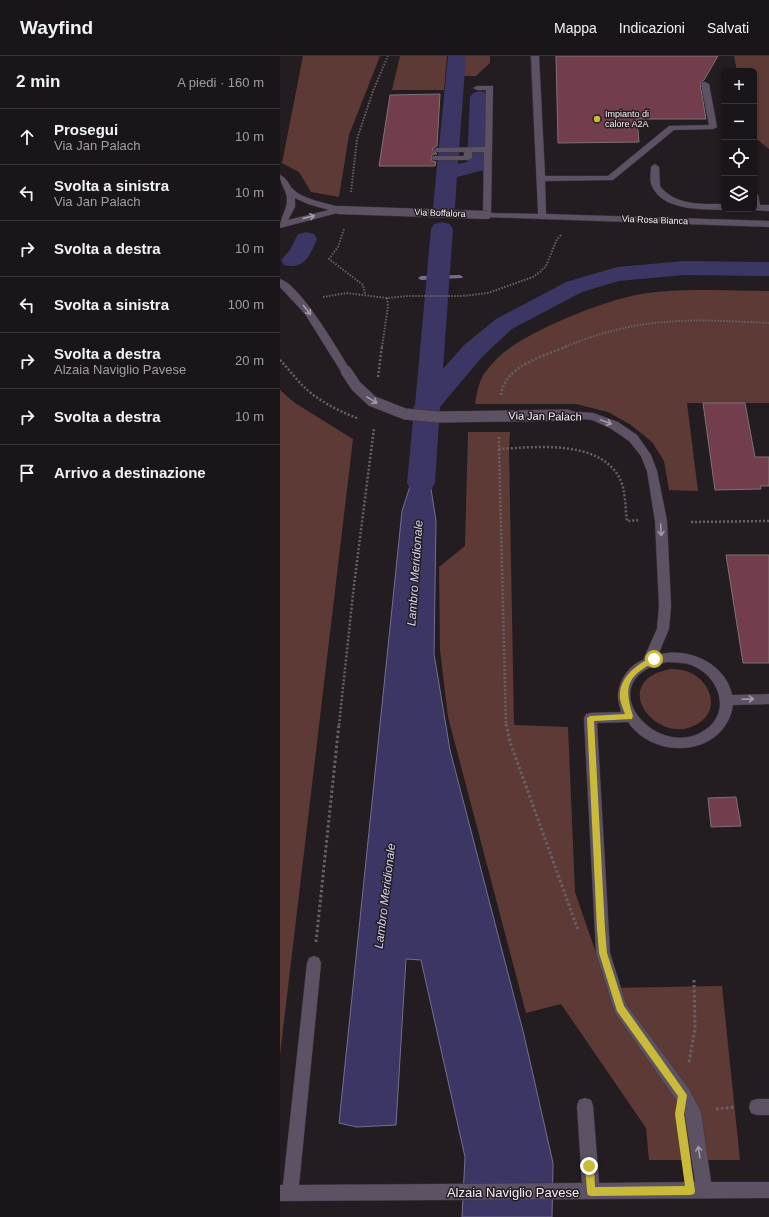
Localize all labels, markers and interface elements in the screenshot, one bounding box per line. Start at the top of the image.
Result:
text: Wayfind [20,17,93,38]
text: Mappa [554,20,597,36]
text: Indicazioni [619,20,685,36]
text: Salvati [707,20,749,36]
map controls [721,68,757,212]
button: + [721,68,757,104]
text: 2 min [16,72,60,91]
text: A piedi · 160 m [177,75,264,90]
button: − [721,104,757,140]
place label: Impianto di calore A2A [605,109,649,129]
marker: Impianto di calore A2A [592,114,602,124]
text: Prosegui [54,121,118,138]
icon: ahead [16,126,38,148]
text: 10 m [235,129,264,144]
text: Via Jan Palach [54,138,141,153]
button: locate [721,140,757,176]
button: layers [721,176,757,212]
text: Svolta a sinistra [54,177,169,194]
icon: left [16,182,38,204]
text: 10 m [235,185,264,200]
text: Via Jan Palach [54,194,141,209]
street label: Via Boffalora [414,207,466,219]
one-way arrow [302,213,315,221]
street label: Via Rosa Bianca [622,214,688,226]
icon: right [16,238,38,260]
text: Svolta a destra [54,240,161,257]
text: 10 m [235,241,264,256]
icon: left [16,294,38,316]
text: Svolta a sinistra [54,296,169,313]
text: 100 m [228,297,264,312]
one-way arrow [302,305,311,316]
text: Svolta a destra [54,345,161,362]
icon: right [16,350,38,372]
text: 20 m [235,353,264,368]
text: Alzaia Naviglio Pavese [54,362,186,377]
one-way arrow [366,395,377,404]
icon: right [16,406,38,428]
text: Svolta a destra [54,408,161,425]
text: 10 m [235,409,264,424]
street label: Via Jan Palach [508,409,582,423]
one-way arrow [599,419,611,427]
icon: arrive [16,462,38,484]
text: Arrivo a destinazione [54,464,206,481]
water label: Lambro Meridionale [404,519,426,626]
one-way arrow [658,523,665,536]
route start [645,650,663,668]
one-way arrow [741,696,754,703]
water label: Lambro Meridionale [372,842,398,949]
one-way arrow [695,1146,703,1159]
route end [580,1157,598,1175]
street label: Alzaia Naviglio Pavese [447,1185,579,1200]

